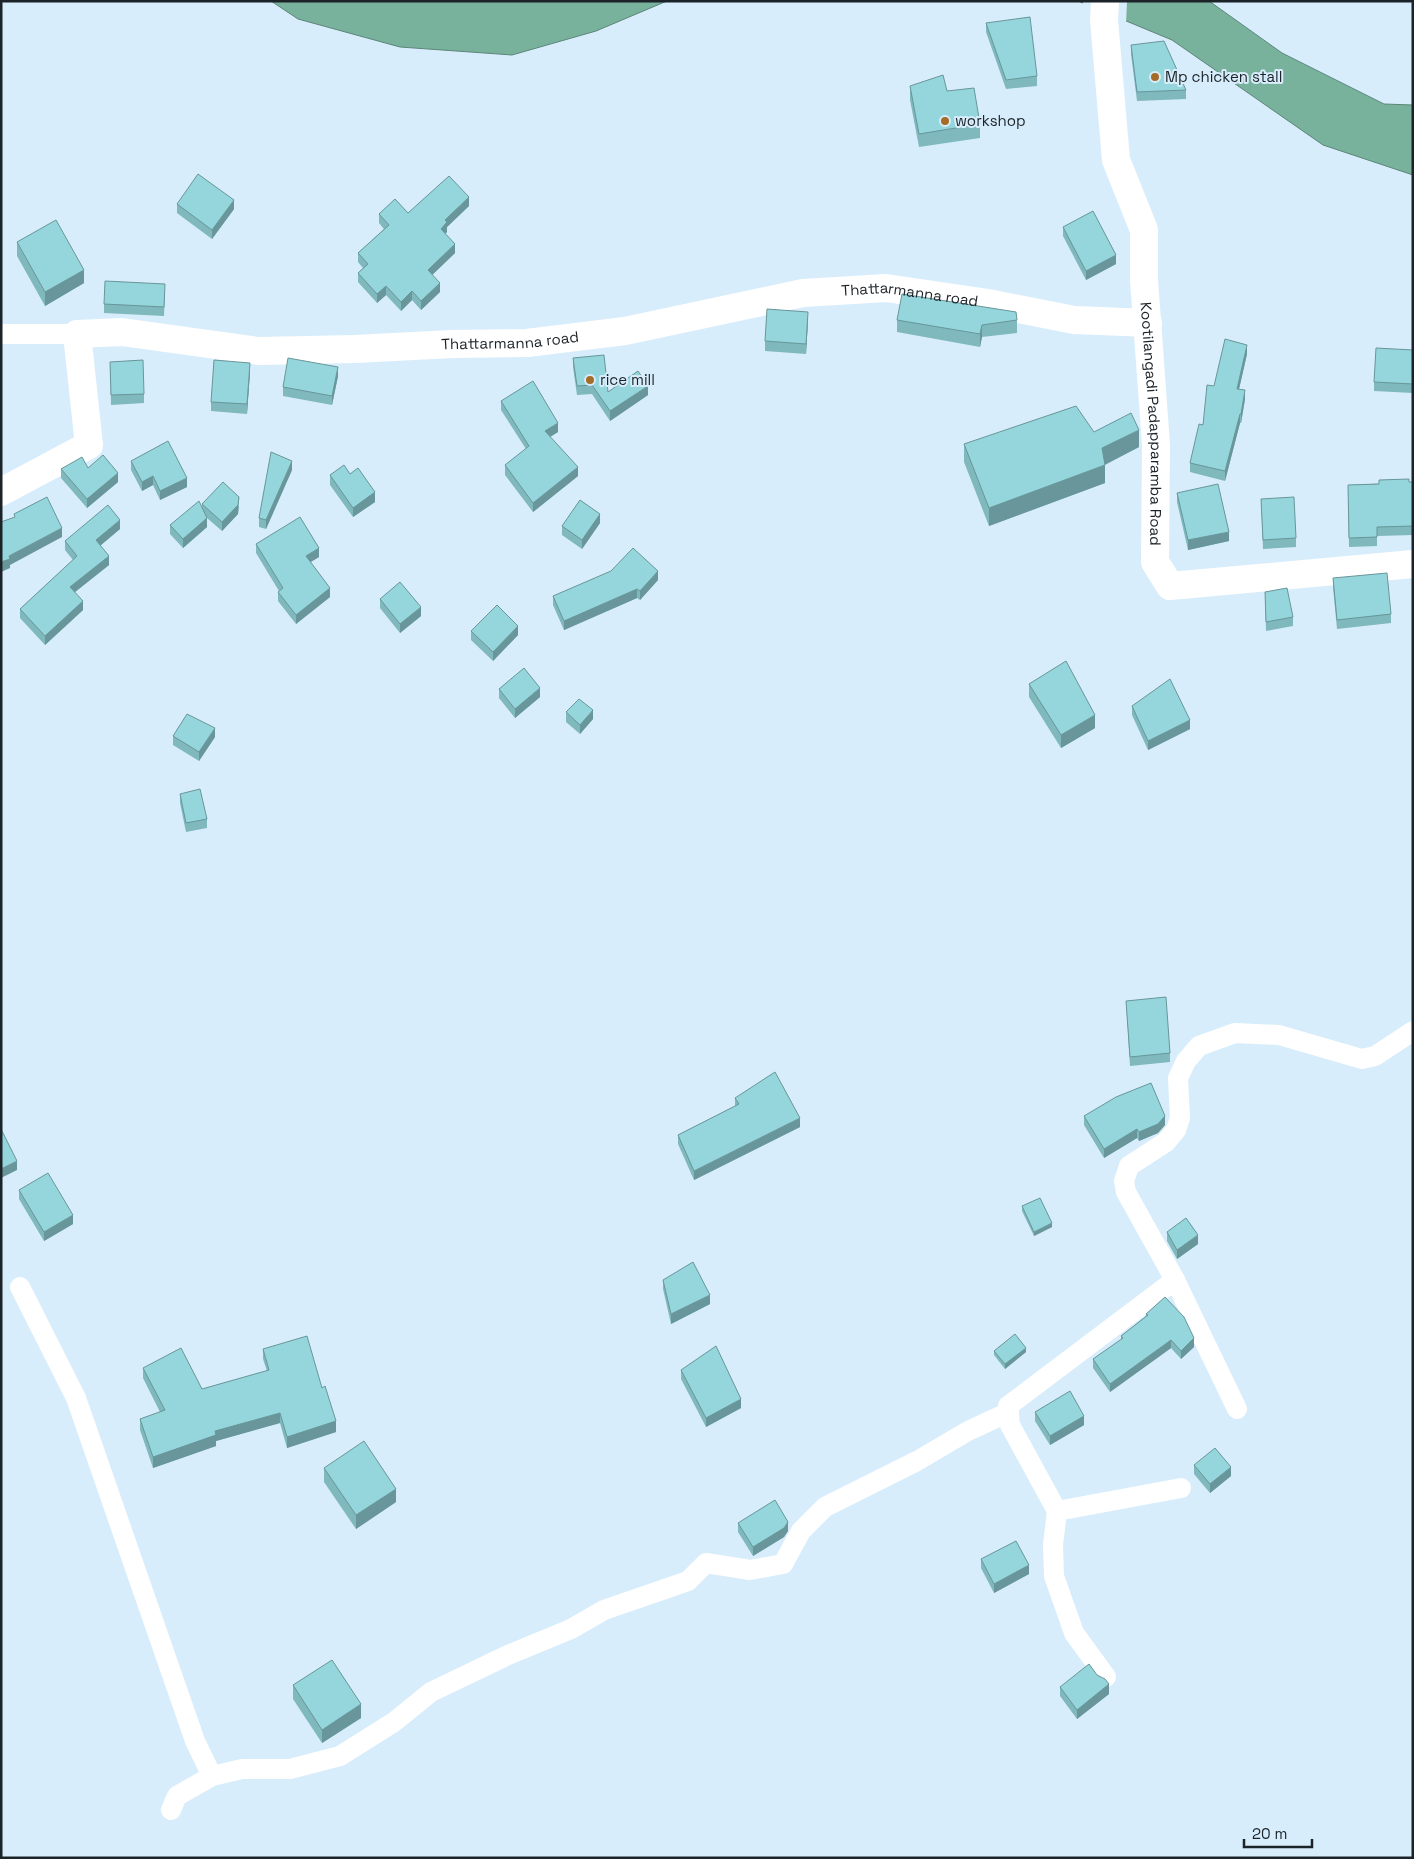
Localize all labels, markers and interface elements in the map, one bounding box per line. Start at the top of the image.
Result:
place label: Mp chicken stall [1165,67,1282,86]
marker: Mp chicken stall [1149,71,1161,83]
place label: workshop [955,111,1026,130]
marker: workshop [939,115,951,127]
street label: Thattarmanna road [841,278,980,310]
street label: Kootilangadi Padapparamba Road [1137,301,1166,546]
street label: Thattarmanna road [441,327,580,354]
place label: rice mill [600,370,655,389]
marker: rice mill [584,374,596,386]
scale bar [1244,1816,1312,1848]
text: 20 m [1252,1824,1287,1843]

